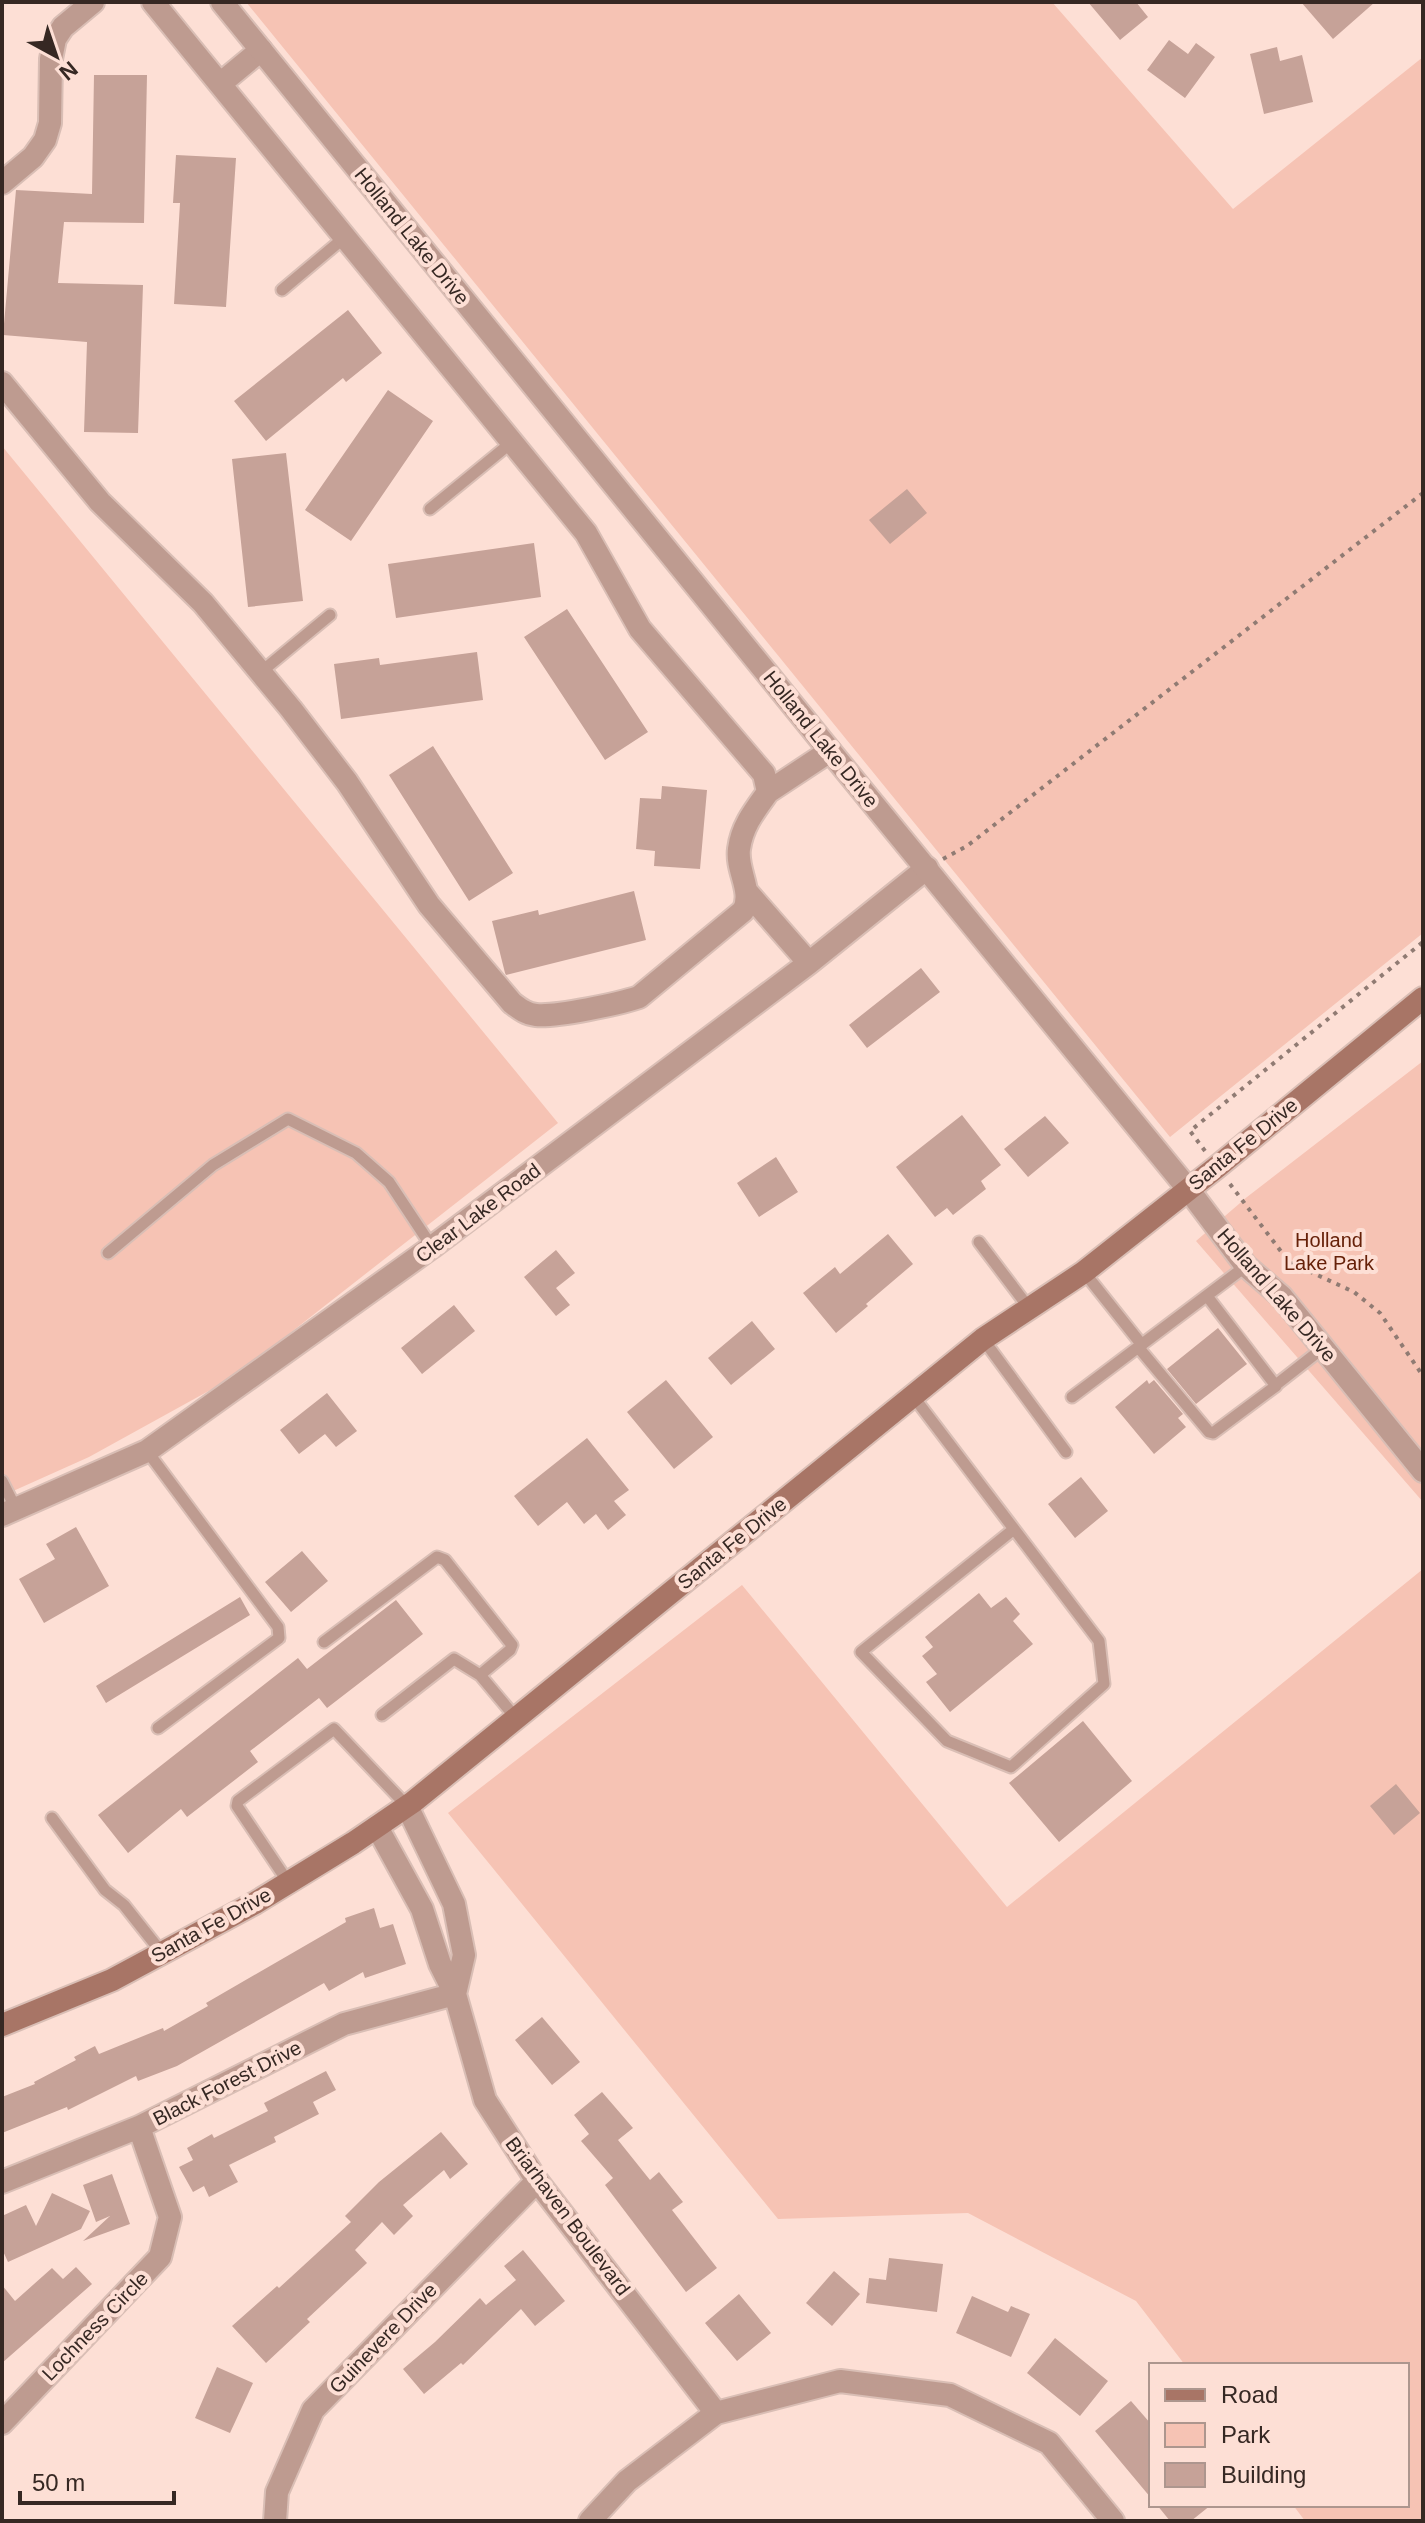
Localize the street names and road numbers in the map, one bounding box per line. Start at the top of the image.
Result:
street label: Holland Lake Drive [350,163,474,309]
street label: Holland Lake Drive [759,666,883,812]
street label: Santa Fe Drive [1184,1093,1302,1195]
street label: Clear Lake Road [411,1159,545,1267]
street label: Holland Lake Drive [1213,1224,1341,1366]
street label: Santa Fe Drive [673,1492,791,1594]
street label: Santa Fe Drive [147,1883,275,1967]
street label: Black Forest Drive [149,2036,305,2130]
street label: Briarhaven Boulevard [501,2133,635,2299]
street label: Lochness Circle [38,2267,152,2385]
street label: Guinevere Drive [325,2278,441,2398]

